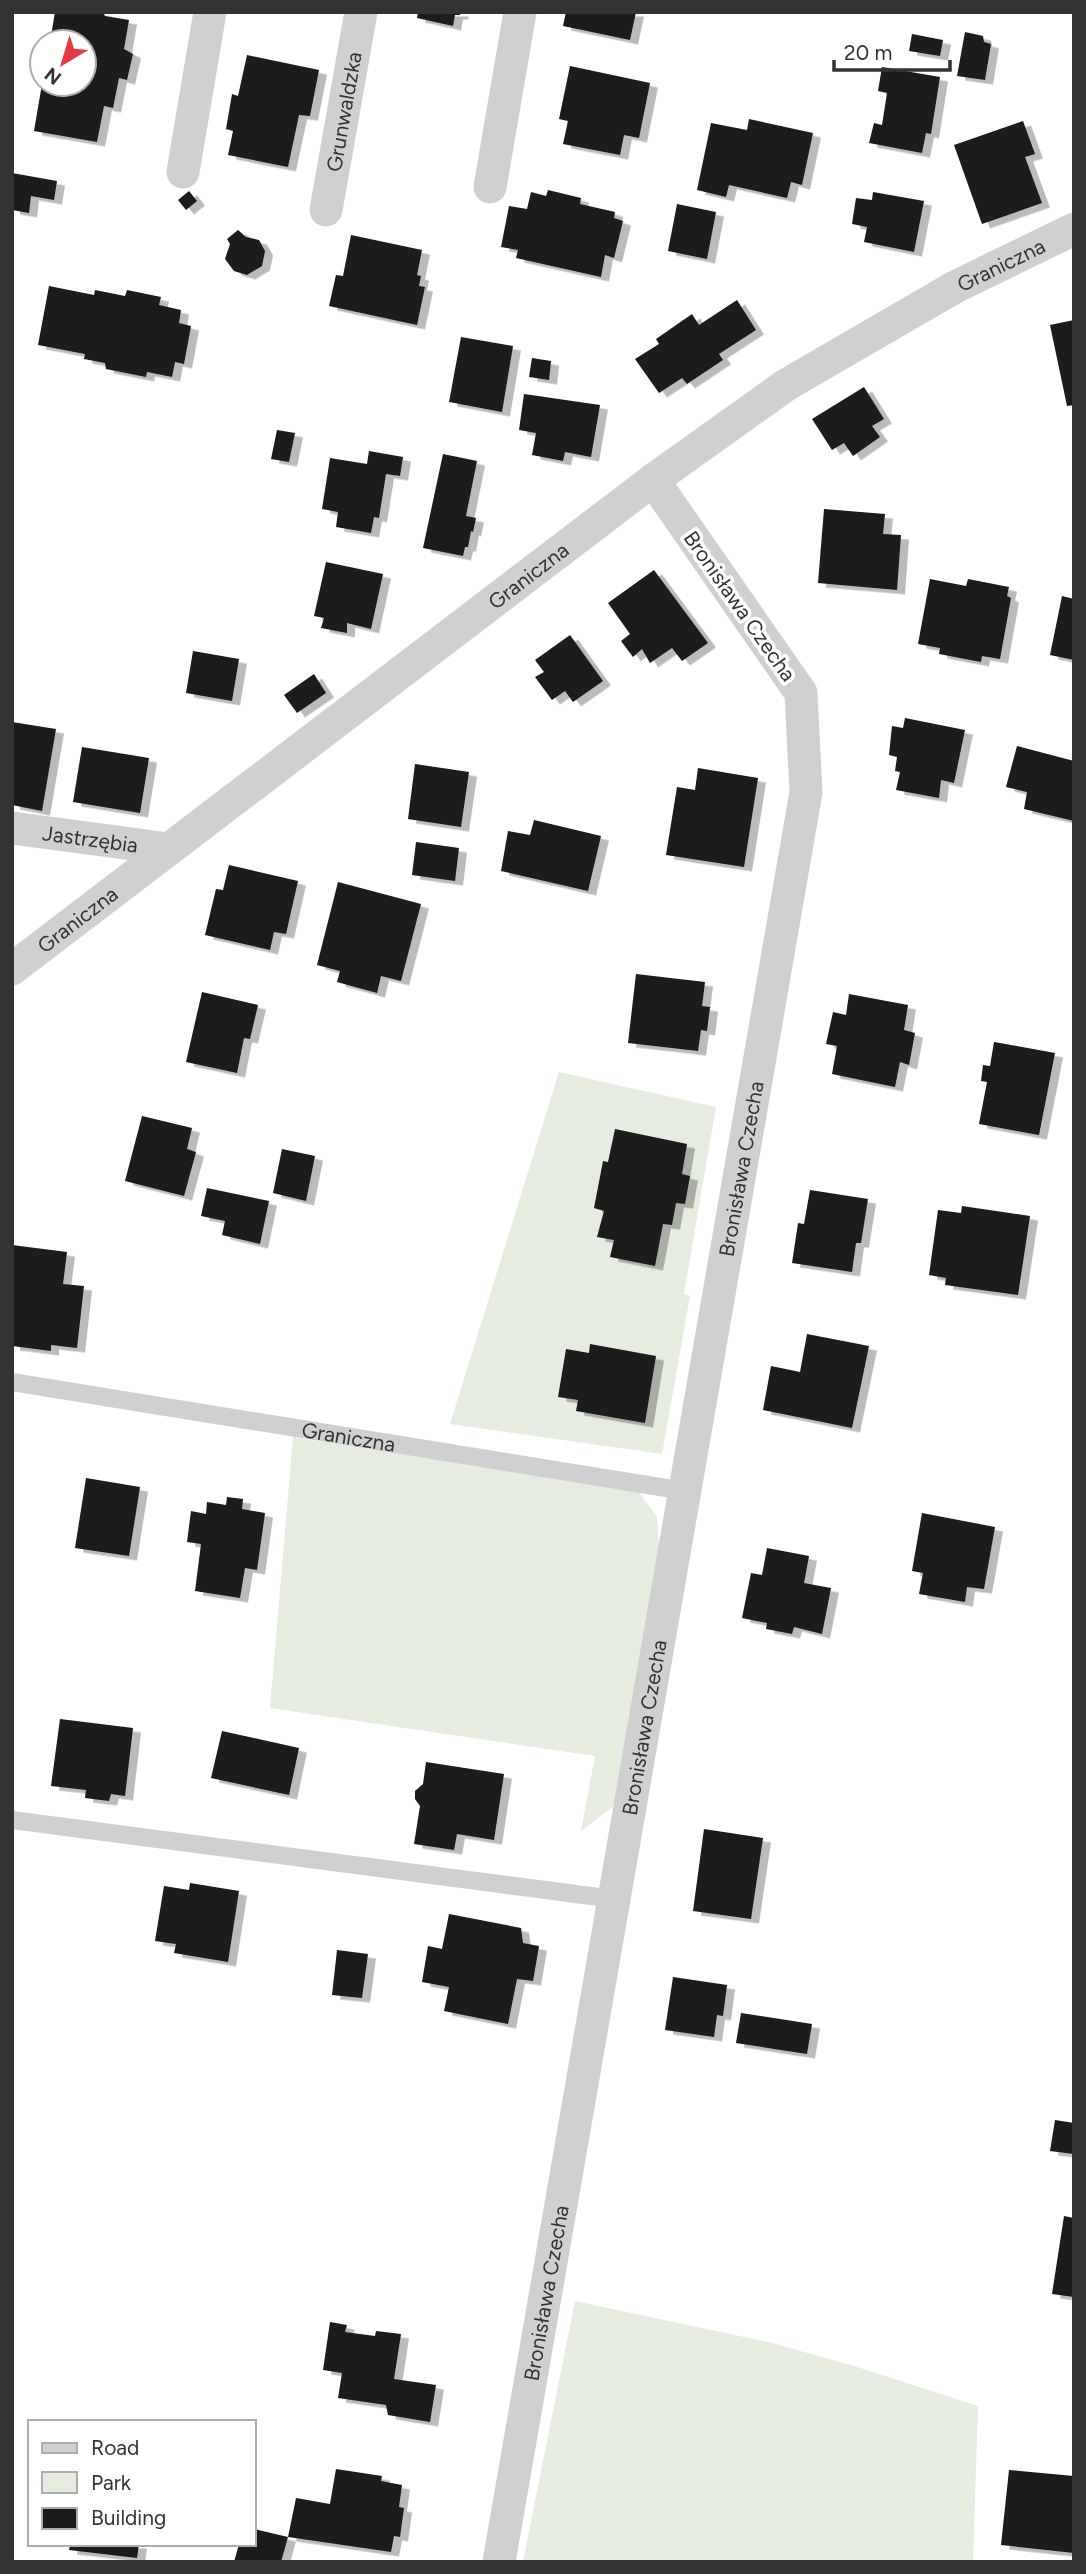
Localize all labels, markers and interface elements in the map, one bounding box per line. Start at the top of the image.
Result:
north arrow [28,28,98,98]
scale bar [834,28,950,72]
text: 20 m [844,40,892,65]
street label: Grunwaldzka [321,50,366,173]
text: N [40,62,66,90]
street label: Graniczna [953,233,1049,297]
street label: Bronisława Czecha [679,526,801,686]
street label: Graniczna [483,537,573,614]
street label: Jastrzębia [41,820,140,857]
street label: Graniczna [32,881,122,958]
street label: Bronisława Czecha [713,1079,768,1259]
street label: Graniczna [300,1417,397,1456]
street label: Bronisława Czecha [616,1638,671,1817]
street label: Bronisława Czecha [518,2203,573,2383]
legend [28,2420,256,2546]
text: Road [91,2435,139,2460]
text: Park [91,2470,132,2495]
text: Building [91,2505,166,2530]

